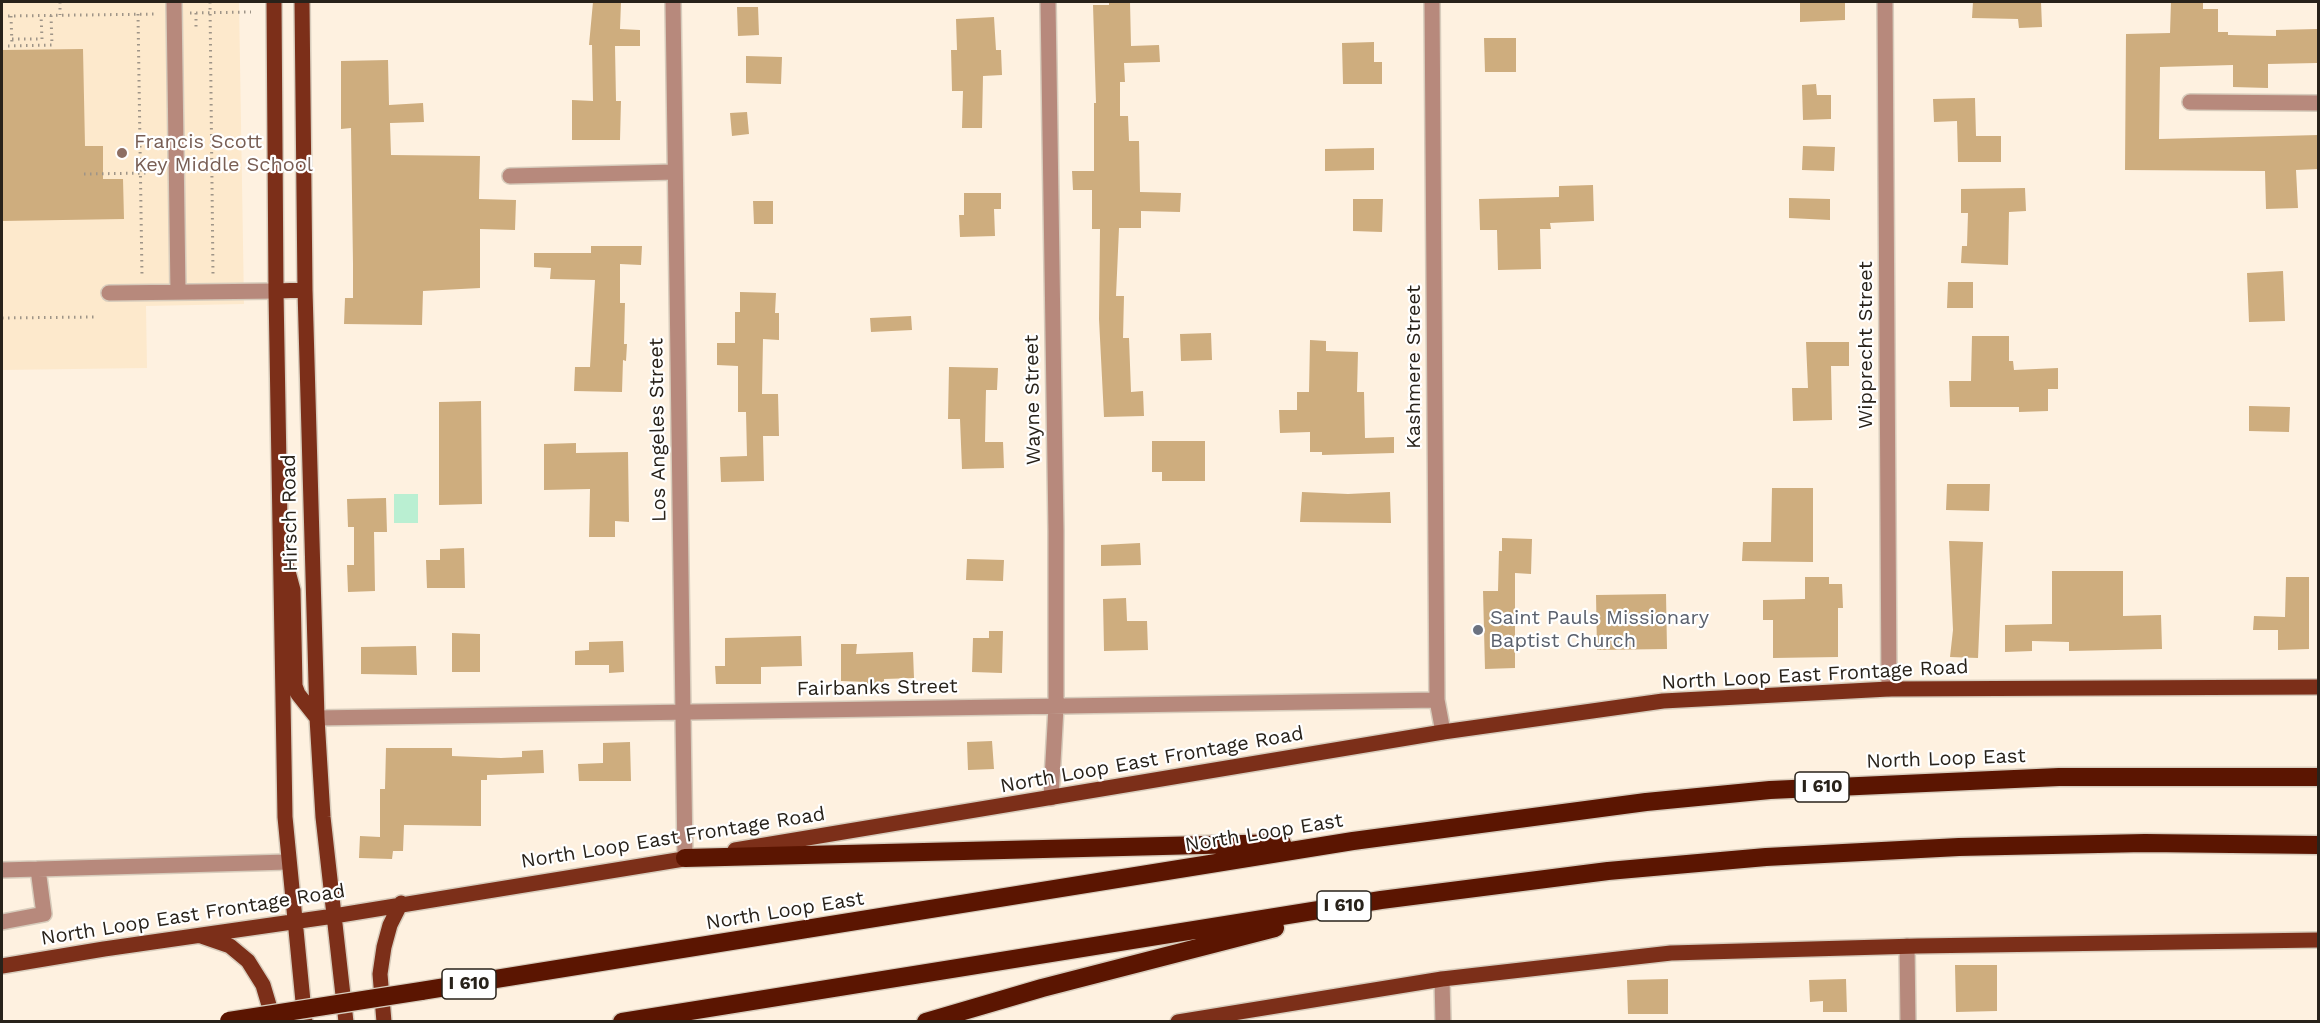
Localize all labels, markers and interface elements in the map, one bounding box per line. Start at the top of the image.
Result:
place label: Francis Scott Key Middle School [134,130,313,177]
marker: Francis Scott Key Middle School [115,146,129,160]
street label: Wipprecht Street [1854,261,1878,429]
street label: Kashmere Street [1402,285,1426,449]
street label: Wayne Street [1020,335,1046,465]
street label: Los Angeles Street [644,338,672,522]
street label: Hirsch Road [277,454,303,572]
place label: Saint Pauls Missionary Baptist Church [1490,606,1709,653]
marker: Saint Pauls Missionary Baptist Church [1471,623,1485,637]
street label: North Loop East Frontage Road [1661,655,1969,695]
street label: Fairbanks Street [796,675,958,701]
street label: North Loop East Frontage Road [999,721,1305,799]
street label: North Loop East [1866,744,2026,774]
road number: I 610 [1795,772,1849,802]
street label: North Loop East Frontage Road [519,802,827,874]
street label: North Loop East [1183,809,1345,857]
street label: North Loop East Frontage Road [39,879,347,951]
street label: North Loop East [704,887,866,935]
road number: I 610 [1317,891,1371,921]
road number: I 610 [442,969,496,999]

